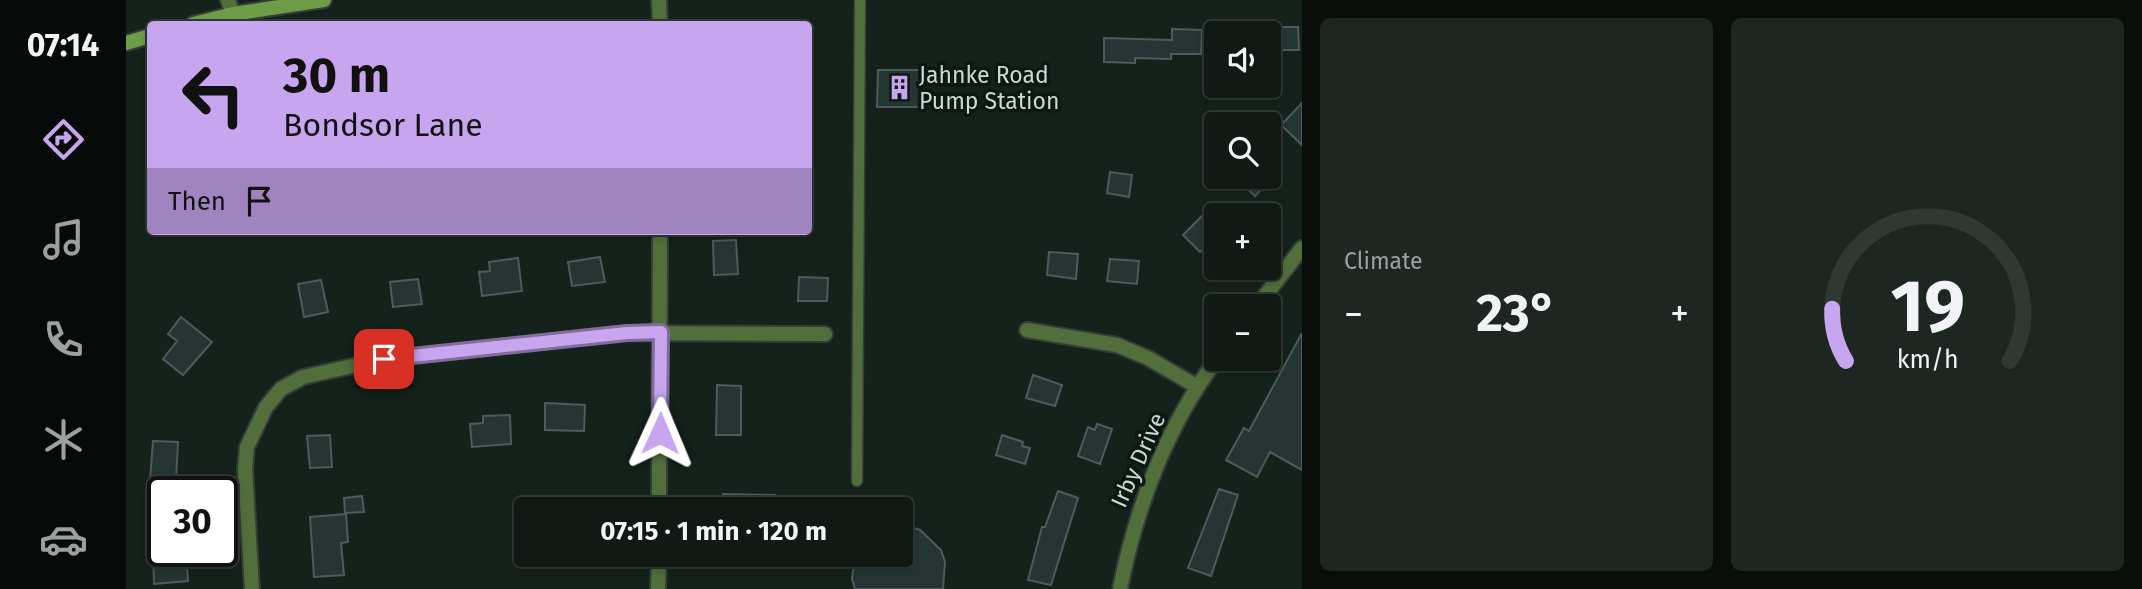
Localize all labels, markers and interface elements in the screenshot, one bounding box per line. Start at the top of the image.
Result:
map controls [1204,21,1281,371]
button: sound [1204,21,1281,98]
text: 07:14 [27,26,99,64]
text: 30 m [283,46,390,105]
icon: left [168,49,259,140]
place label: Jahnke Road Pump Station [919,61,1059,115]
building icon: Jahnke Road Pump Station [885,74,913,102]
text: Bondsor Lane [283,106,483,144]
button: search [1204,112,1281,189]
icon: directions [39,115,88,164]
icon: arrive [240,182,278,220]
text: Then [168,186,226,217]
button: + [1204,203,1281,280]
icon: music [39,215,88,264]
text: Climate [1344,247,1423,275]
text: 19 [1890,263,1965,350]
text: 23° [1476,282,1557,345]
text: − [1344,291,1363,337]
text: + [1670,291,1689,337]
button: − [1204,294,1281,371]
icon: phone [39,315,88,364]
pin [354,329,414,389]
icon: arrive [365,340,403,378]
text: km/h [1897,344,1958,374]
position arrow [623,396,697,470]
street label: Irby Drive [1105,408,1171,512]
icon: climate [39,415,88,464]
speed limit sign: 30 [147,476,238,567]
icon: car [39,515,88,564]
text: 07:15 · 1 min · 120 m [600,516,827,547]

